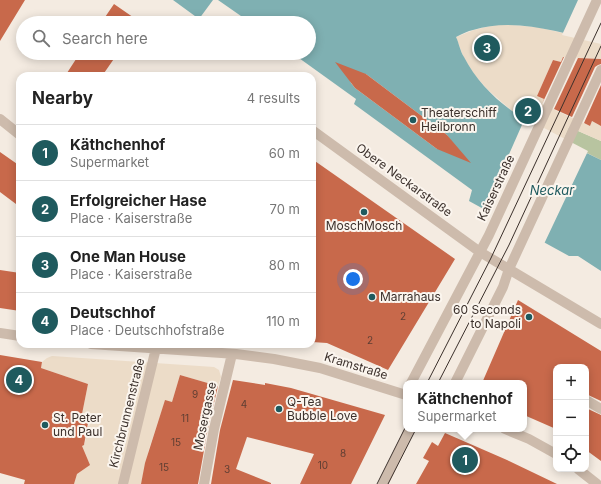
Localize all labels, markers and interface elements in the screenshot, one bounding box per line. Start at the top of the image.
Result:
search box [16,16,316,60]
icon: search [30,27,52,49]
text: Search here [62,29,148,48]
pin: 3 [474,33,500,63]
text: Nearby [32,88,93,108]
text: 4 results [247,90,300,106]
pin: 2 [515,96,541,126]
place label: Theaterschiff Heilbronn [421,105,497,134]
marker: Theaterschiff Heilbronn [408,115,418,125]
text: Käthchenhof [70,135,165,154]
street label: Obere Neckarstraße [353,140,455,219]
text: 1 [42,145,48,161]
text: 60 m [269,145,300,161]
street label: Kaiserstraße [474,152,517,223]
text: Supermarket [70,154,149,170]
water label: Neckar [530,182,575,198]
text: Erfolgreicher Hase [70,191,207,210]
text: 2 [41,201,49,217]
text: 70 m [270,201,300,217]
marker: MoschMosch [359,207,369,217]
text: Place · Kaiserstraße [70,210,192,226]
place label: MoschMosch [326,218,402,233]
text: One Man House [70,247,186,266]
text: 3 [41,257,49,273]
text: 80 m [269,257,300,273]
text: Place · Kaiserstraße [70,266,192,282]
your location [343,269,363,289]
place label: Marrahaus [380,289,441,304]
marker: Marrahaus [367,292,377,302]
place label: 60 Seconds to Napoli [453,302,521,331]
text: Deutschhof [70,303,156,322]
house number: 2 [400,310,406,322]
marker: 60 Seconds to Napoli [524,312,534,322]
text: 4 [41,313,49,329]
text: 110 m [266,313,300,329]
text: Place · Deutschhofstraße [70,322,224,338]
house number: 2 [367,334,373,346]
street label: Kramstraße [323,349,390,382]
street label: Kirchbrunnenstraße [106,356,147,469]
map controls [553,364,589,472]
button: + [553,364,589,400]
pin: 4 [6,365,32,395]
street label: Mosergasse [190,380,219,451]
popup [403,380,527,432]
house number: 9 [192,388,198,400]
text: Käthchenhof [417,389,513,408]
place label: Q-Tea Bubble Love [287,394,357,423]
house number: 4 [241,398,247,410]
button: − [553,400,589,436]
marker: Q-Tea Bubble Love [274,404,284,414]
text: Supermarket [417,408,496,424]
place label: St. Peter und Paul [53,410,102,439]
house number: 11 [181,412,189,424]
marker: St. Peter und Paul [40,420,50,430]
house number: 15 [171,436,181,448]
button: locate [553,436,589,472]
pin: 1 [452,445,478,475]
house number: 8 [340,447,346,459]
house number: 10 [318,459,328,471]
house number: 15 [159,461,169,473]
house number: 3 [224,463,230,475]

